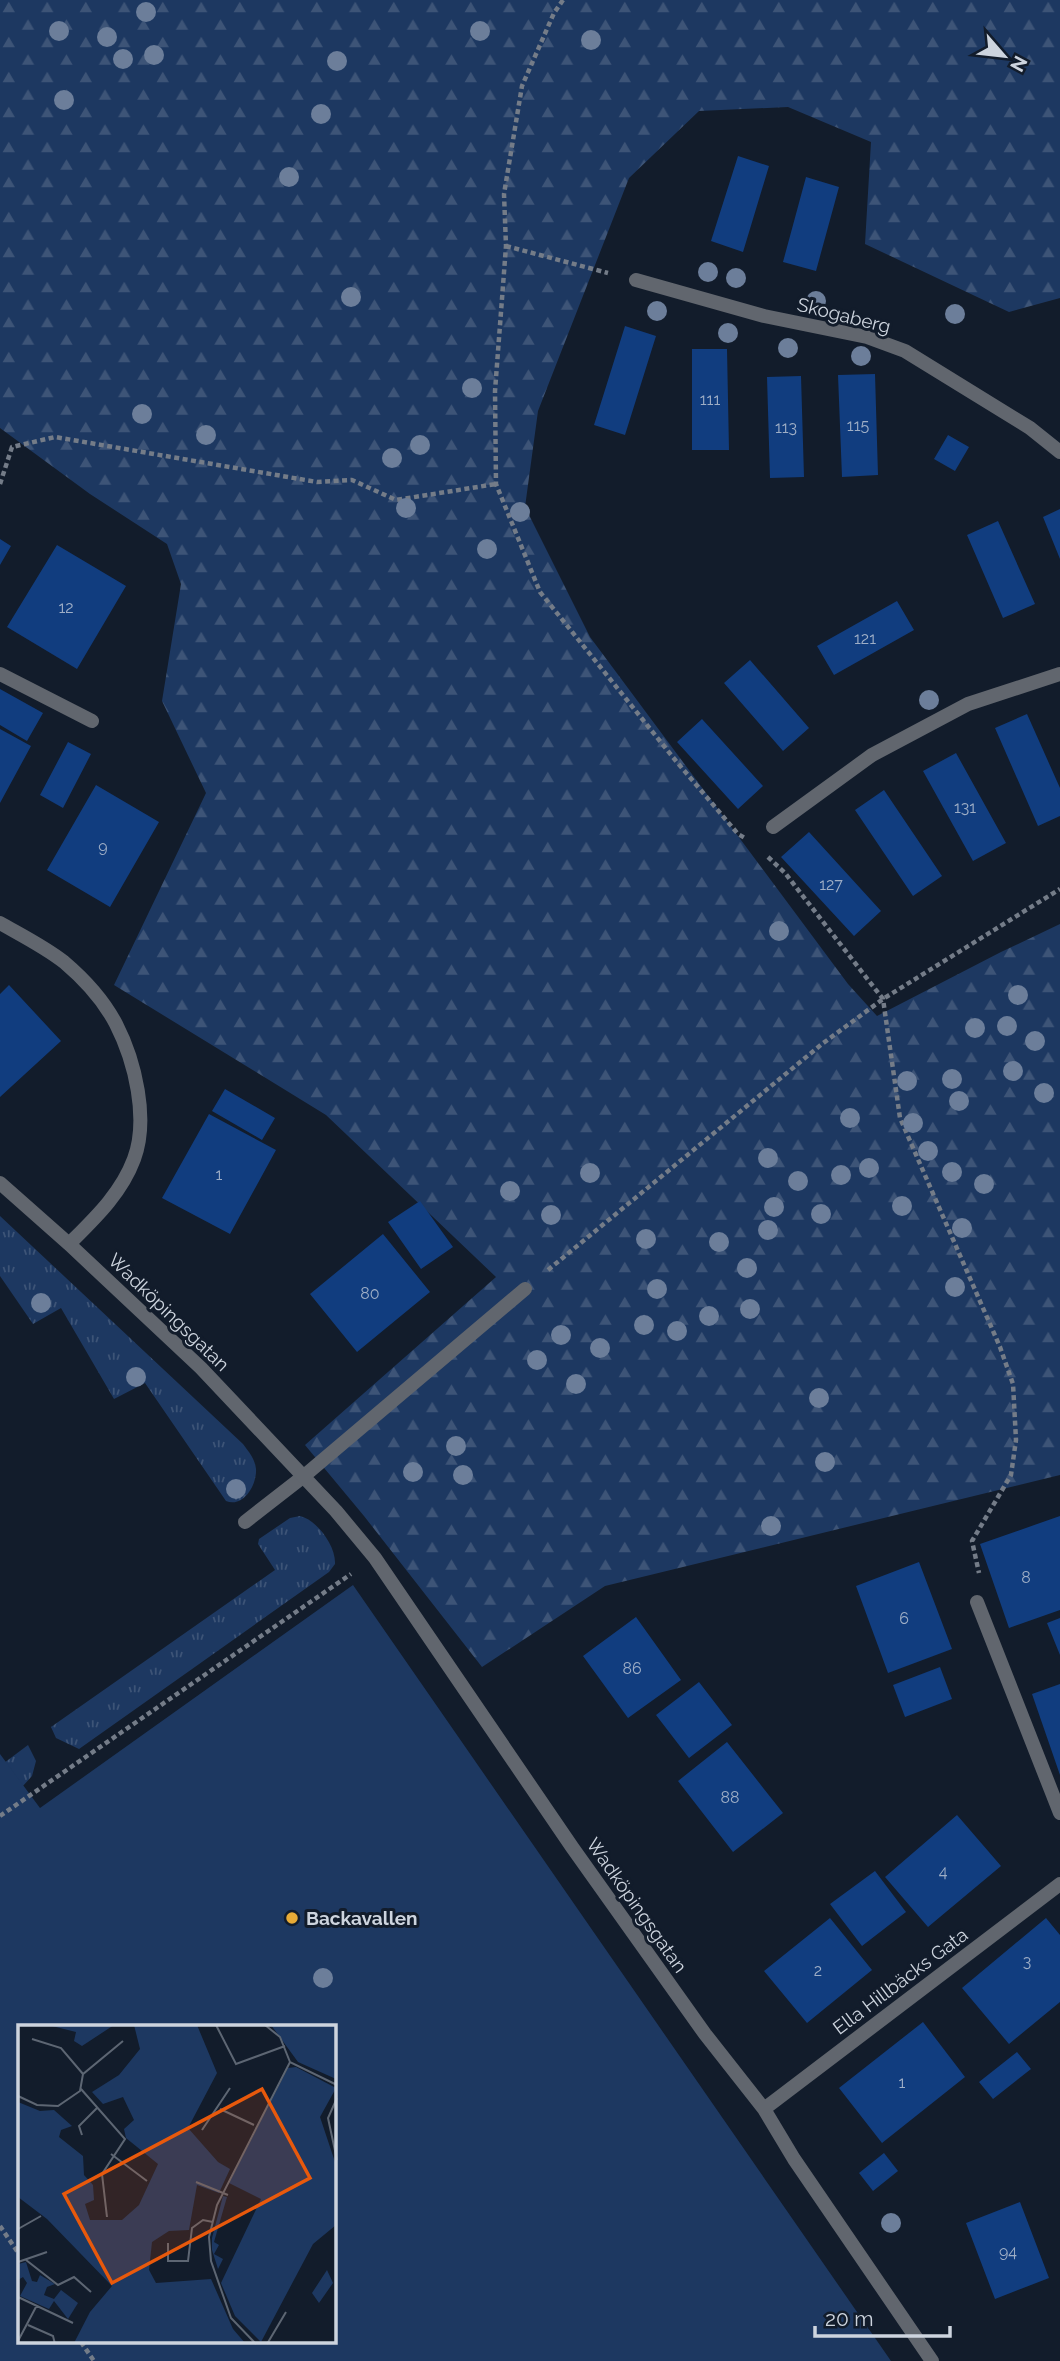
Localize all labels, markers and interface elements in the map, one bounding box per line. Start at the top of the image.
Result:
north arrow [969,21,1039,91]
text: N [1006,52,1032,76]
street label: Skogaberg [795,293,893,337]
house number: 111 [700,390,720,409]
house number: 115 [847,416,869,435]
house number: 113 [775,418,797,437]
house number: 12 [58,598,74,617]
house number: 121 [854,629,876,648]
house number: 131 [954,798,976,817]
house number: 9 [98,837,108,856]
house number: 127 [819,875,843,894]
house number: 1 [216,1165,223,1184]
street label: Wadköpingsgatan [104,1249,234,1375]
house number: 80 [360,1284,380,1303]
house number: 8 [1021,1568,1031,1587]
house number: 6 [899,1609,909,1628]
house number: 86 [622,1659,642,1678]
house number: 88 [721,1788,739,1807]
street label: Wadköpingsgatan [582,1833,692,1977]
house number: 4 [939,1862,948,1881]
place label: Backavallen [306,1907,418,1929]
marker: Backavallen [284,1910,300,1926]
street label: Ella Hillbäcks Gata [828,1923,972,2039]
house number: 3 [1023,1952,1031,1971]
house number: 2 [814,1961,822,1980]
inset map [18,2025,336,2344]
house number: 1 [899,2073,906,2092]
house number: 94 [999,2242,1017,2261]
scale bar [815,2294,950,2338]
text: 20 m [825,2306,873,2331]

